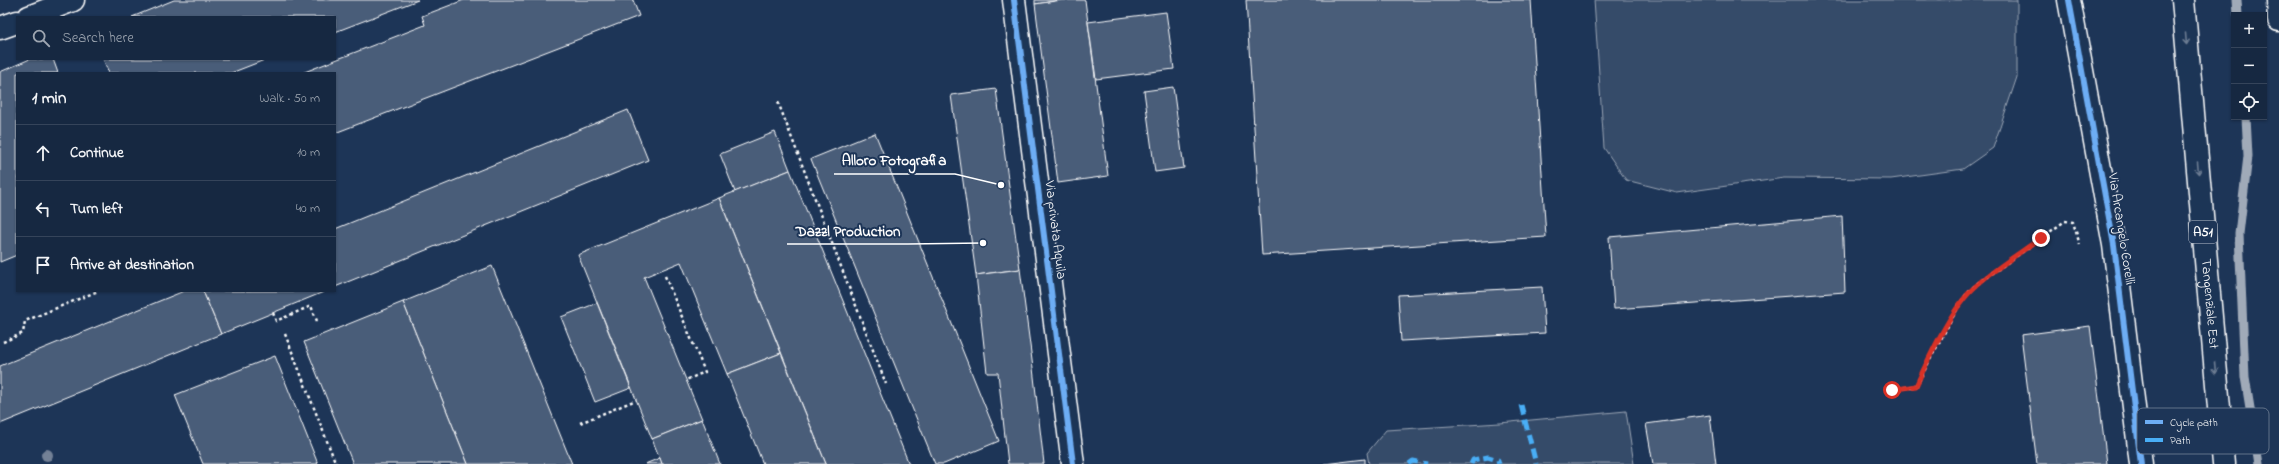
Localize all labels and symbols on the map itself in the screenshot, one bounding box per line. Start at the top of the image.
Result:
one-way arrow [2183,32,2190,45]
callout: Alloro Fotografia [834,147,955,174]
text: Alloro Fotografia [842,150,946,174]
one-way arrow [2194,161,2201,174]
street label: Via Arcangelo Corelli [2101,171,2140,287]
street label: Via privata Aquila [1038,179,1071,280]
callout: Dazzl Production [787,217,908,244]
text: Dazzl Production [795,221,901,243]
road number: A51 [2189,221,2217,243]
route end [2032,229,2050,247]
street label: Tangenziale Est [2195,258,2224,350]
one-way arrow [2212,361,2219,374]
route start [1883,381,1901,399]
legend [2137,408,2269,454]
text: Cycle path [2170,415,2218,432]
text: Path [2170,433,2191,449]

